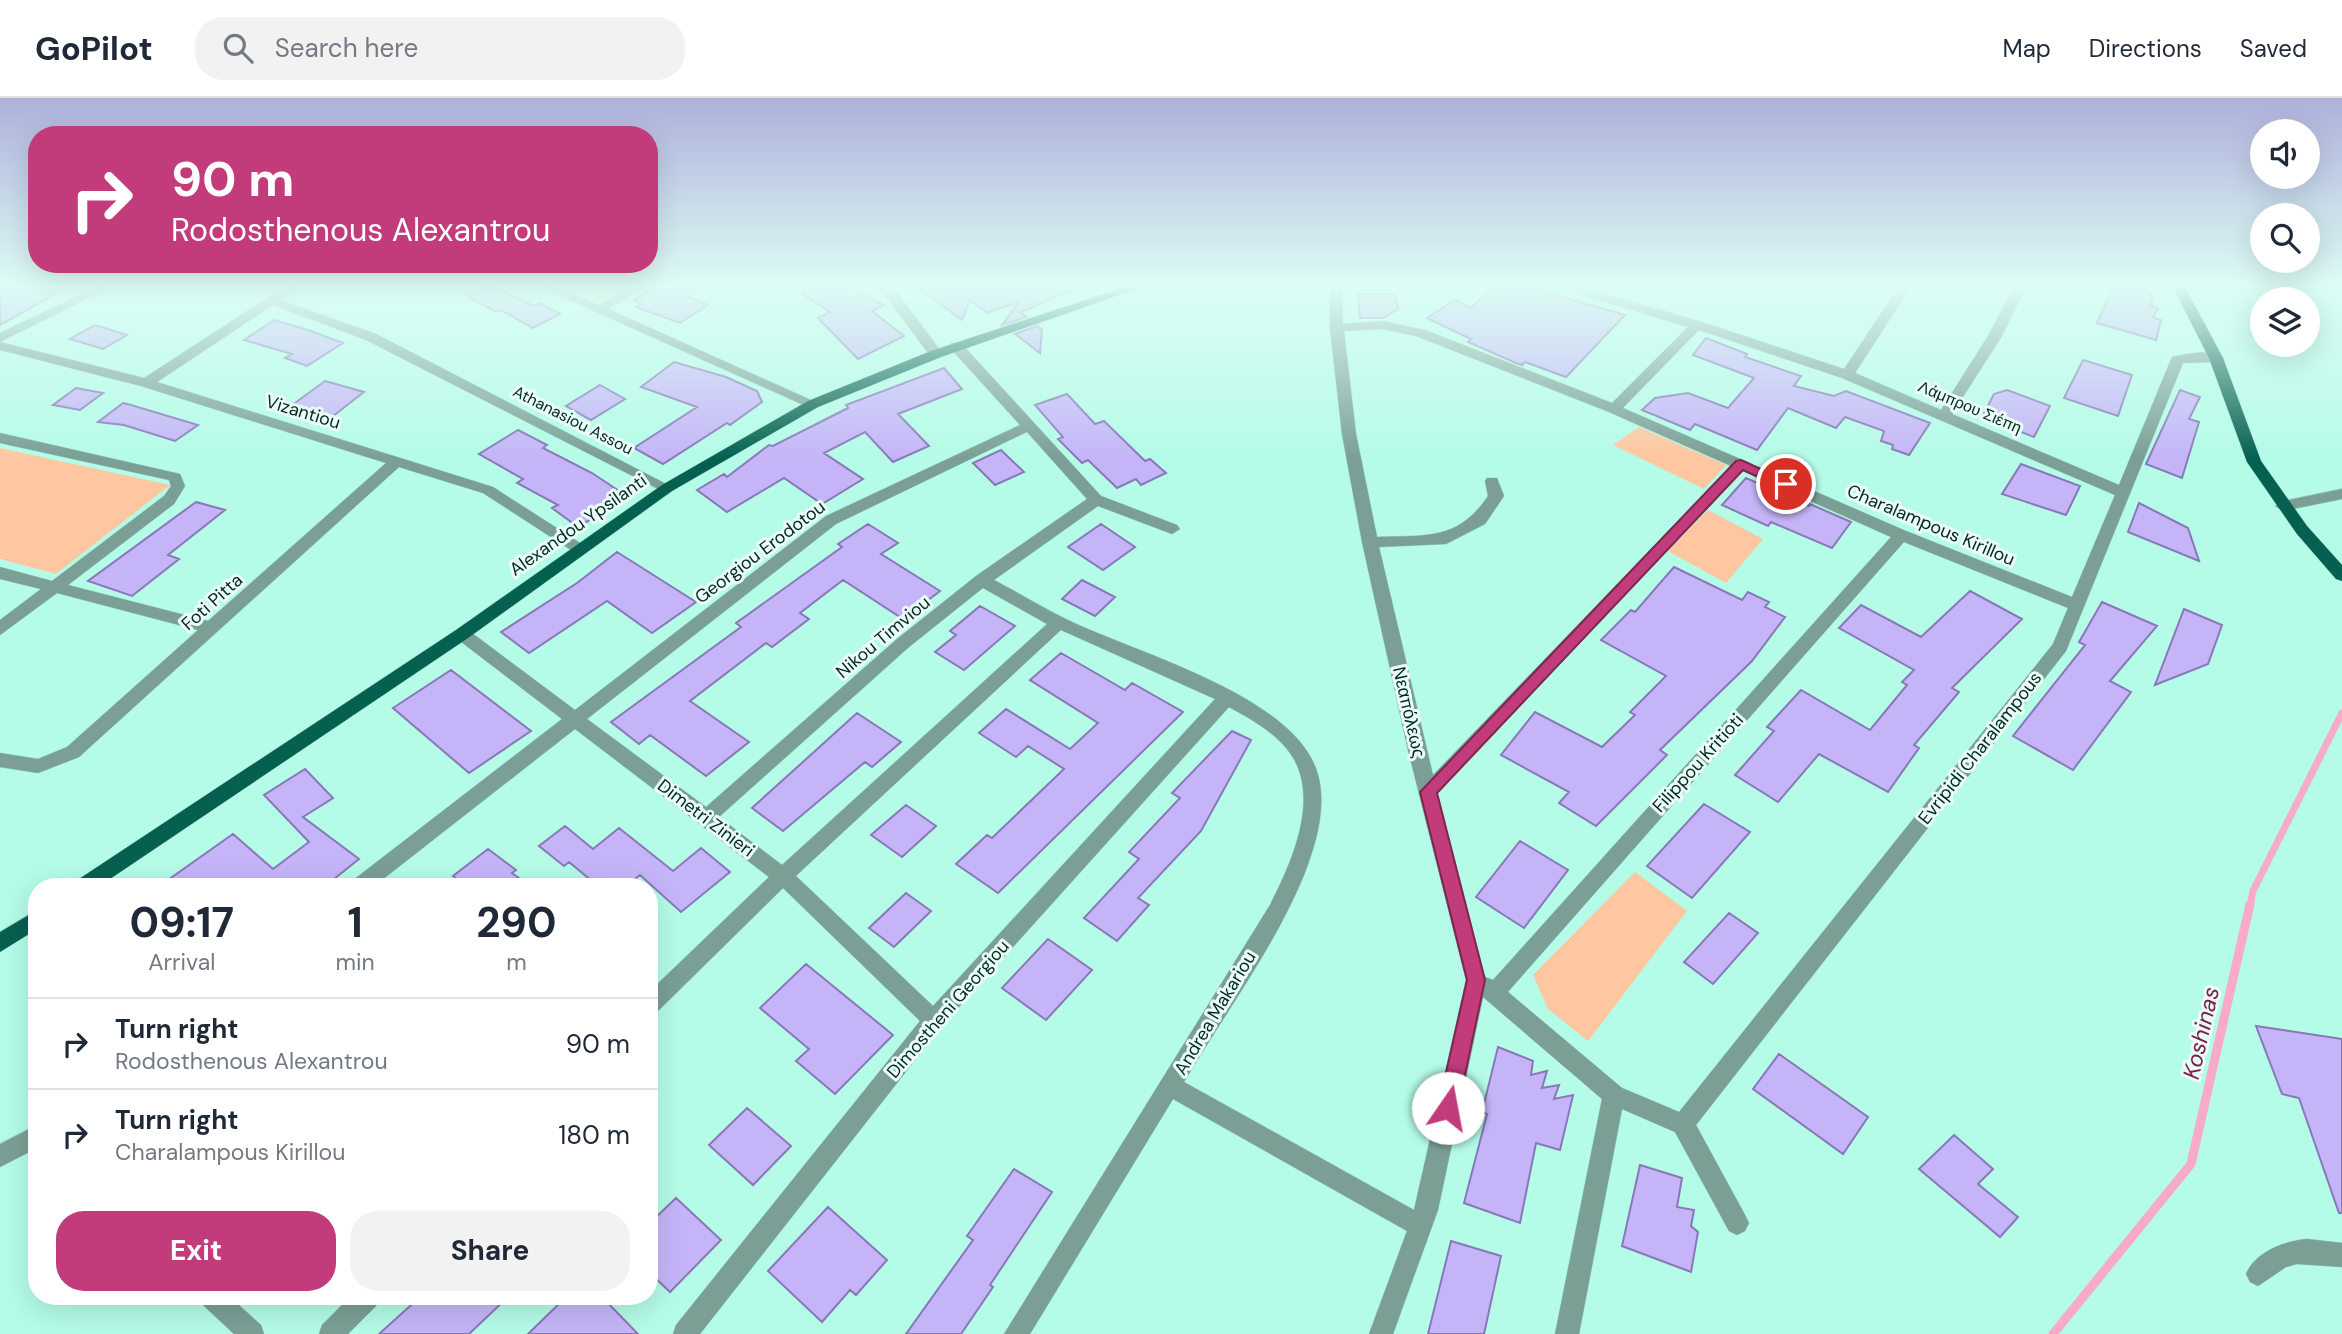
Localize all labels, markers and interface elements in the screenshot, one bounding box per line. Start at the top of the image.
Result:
search box [195,17,685,80]
text: GoPilot [35,27,153,70]
icon: search [219,29,257,67]
text: Search here [275,31,418,65]
text: Map [2003,33,2051,64]
text: Directions [2089,33,2202,64]
text: Saved [2240,33,2307,64]
map controls [2250,119,2320,357]
button: sound [2250,119,2320,189]
text: 90 m [171,147,294,211]
icon: right [56,154,147,245]
button: search [2250,203,2320,273]
text: Rodosthenous Alexantrou [171,209,550,251]
button: layers [2250,287,2320,357]
street label: Λάμπρου Σιέπη [1915,376,2025,438]
street label: Athanasiou Assou [509,381,637,459]
street label: Vizantiou [263,389,343,435]
pin [1756,454,1816,514]
icon: arrive [1767,465,1805,503]
street label: Alexandou Ypsilanti [505,469,651,581]
street label: Charalampous Kirillou [1843,479,2019,571]
street label: Georgiou Erodotou [690,495,830,609]
street label: Foti Pitta [176,568,248,636]
street label: Nikou Timviou [831,591,935,683]
street label: Νεαπόλεως [1387,664,1431,760]
street label: Evripidi Charalampous [1913,667,2047,829]
street label: Filippou Kritioti [1647,708,1749,818]
street label: Dimetri Zinieri [653,774,759,862]
text: 09:17 [129,895,234,950]
text: 1 [348,895,363,950]
text: 290 [476,895,557,950]
street label: Dimostheni Georgiou [881,935,1015,1083]
text: Arrival [148,947,215,977]
text: min [336,947,375,977]
text: m [506,947,527,977]
street label: Andrea Makariou [1169,947,1261,1079]
water label: Koshinas [2176,984,2226,1082]
text: Turn right [115,1012,239,1046]
icon: right [56,1025,94,1063]
text: 90 m [566,1027,630,1061]
text: Rodosthenous Alexantrou [115,1046,388,1076]
position arrow [1411,1071,1485,1145]
text: Turn right [115,1103,239,1137]
icon: right [56,1116,94,1154]
text: 180 m [558,1118,630,1152]
text: Charalampous Kirillou [115,1137,345,1167]
button: Exit [56,1211,336,1291]
button: Share [350,1211,630,1291]

